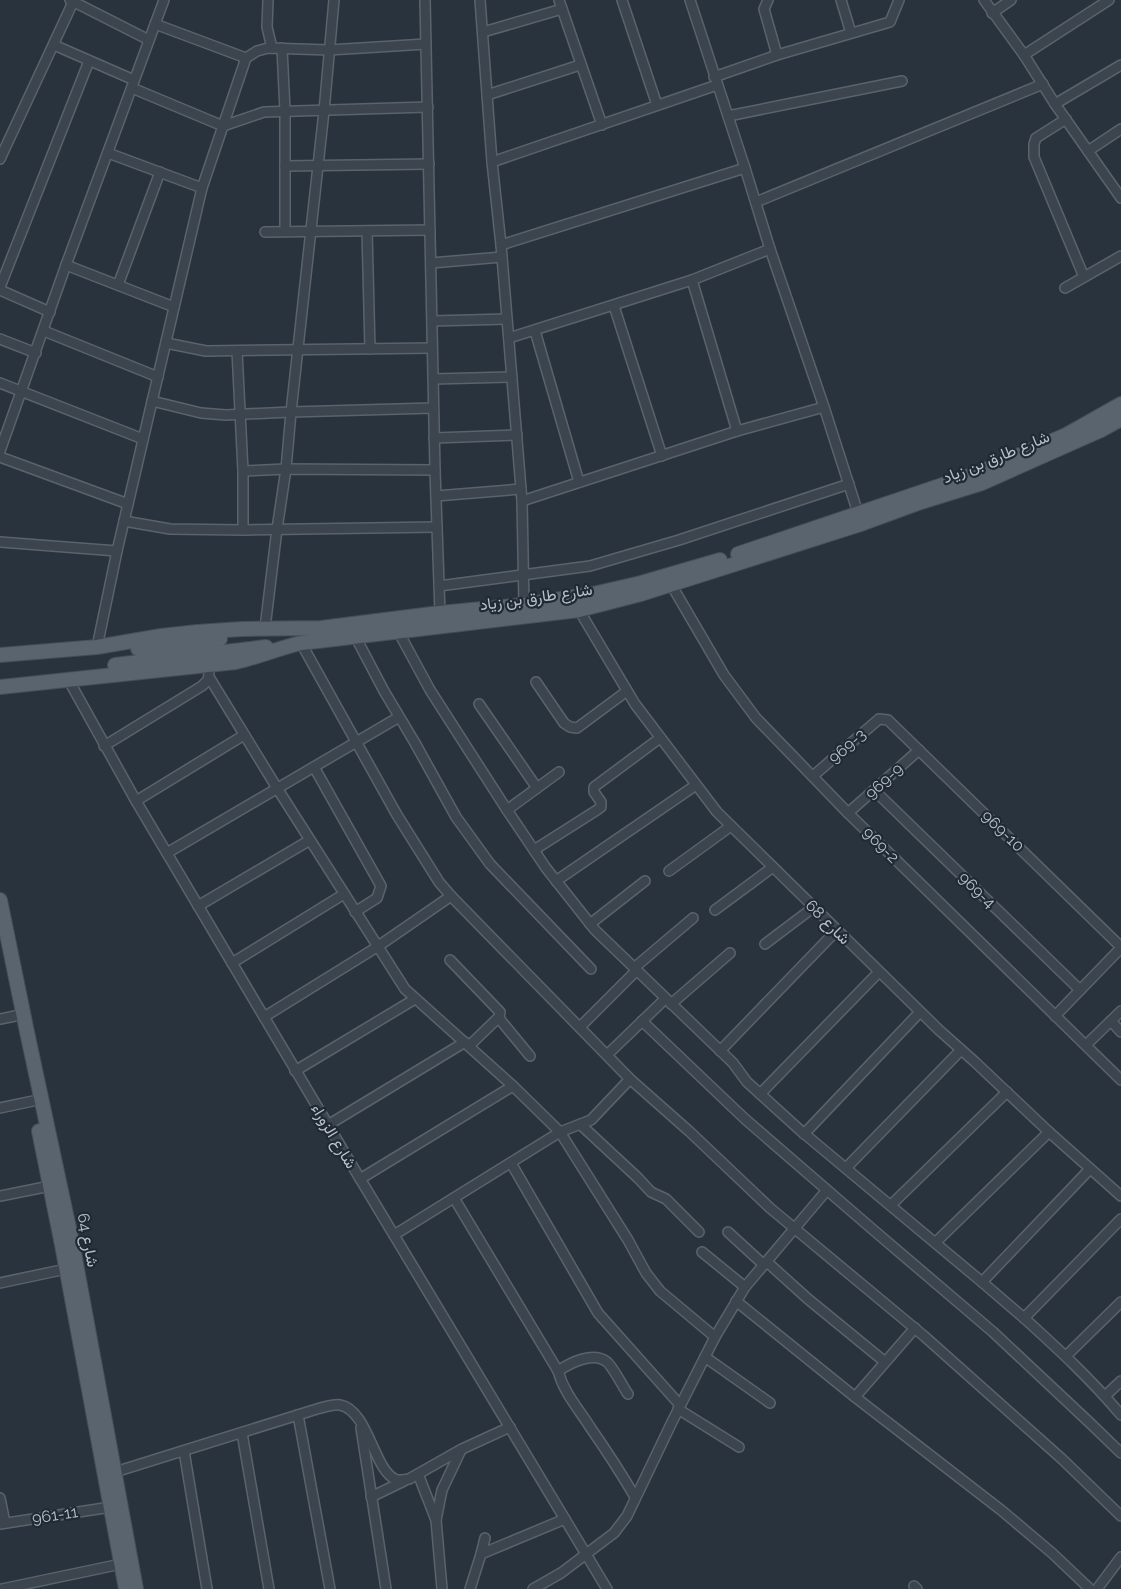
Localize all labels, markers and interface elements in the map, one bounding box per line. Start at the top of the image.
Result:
street label: شارع طارق بن زياد [940,427,1053,489]
street label: شارع طارق بن زياد [478,580,594,616]
street label: 969-3 [824,725,870,767]
street label: 969-9 [861,759,907,803]
street label: 969-10 [978,806,1028,856]
street label: 969-2 [859,823,903,867]
street label: 969-4 [955,868,1000,912]
street label: شارع 68 [800,896,854,950]
street label: شارع الزوراء [306,1100,361,1173]
street label: شارع 64 [71,1211,103,1269]
street label: 961-11 [31,1502,79,1528]

